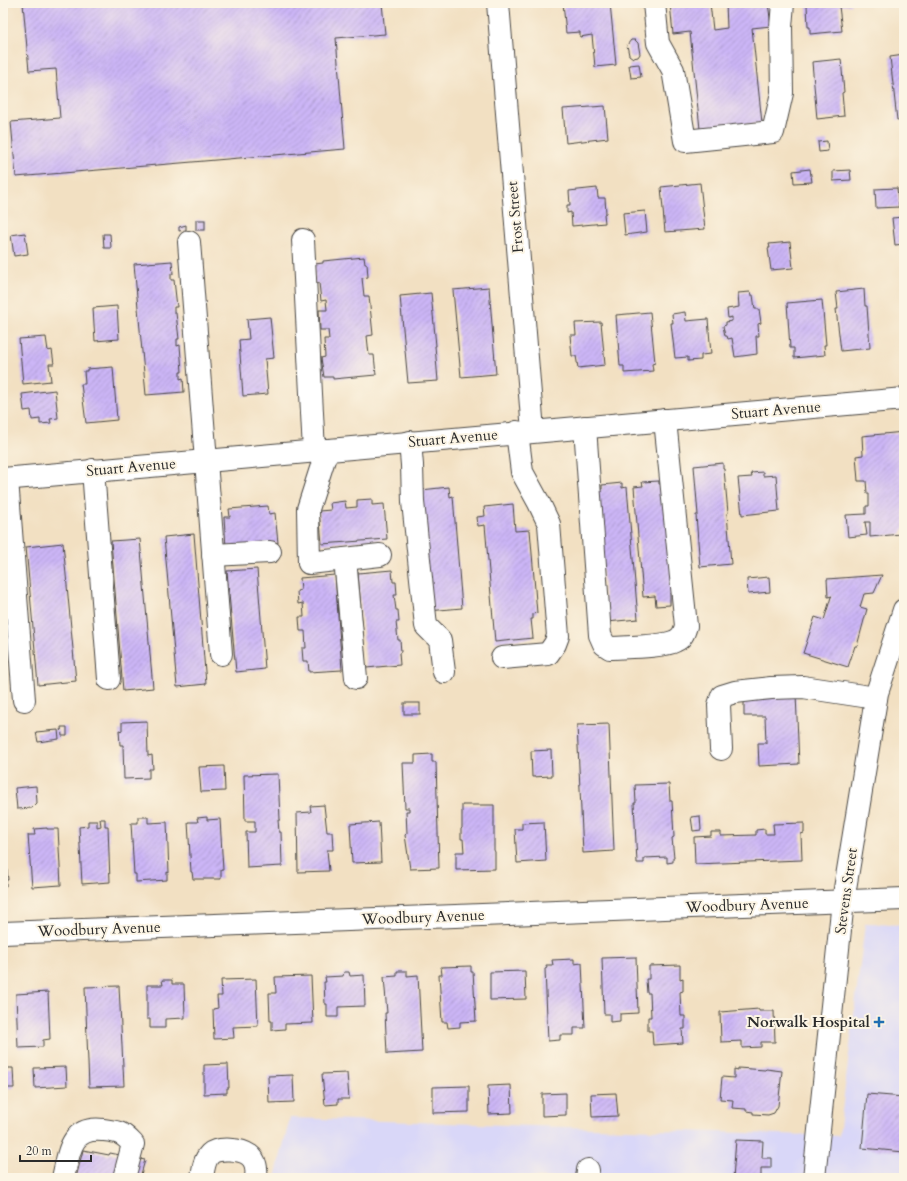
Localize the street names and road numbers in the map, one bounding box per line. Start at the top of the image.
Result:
street label: Frost Street [502,180,528,254]
street label: Stuart Avenue [730,396,822,424]
street label: Stuart Avenue [407,424,499,452]
street label: Stuart Avenue [85,453,177,481]
street label: Stevens Street [830,846,862,936]
street label: Woodbury Avenue [684,893,809,917]
street label: Woodbury Avenue [360,905,485,929]
street label: Woodbury Avenue [36,917,161,941]

